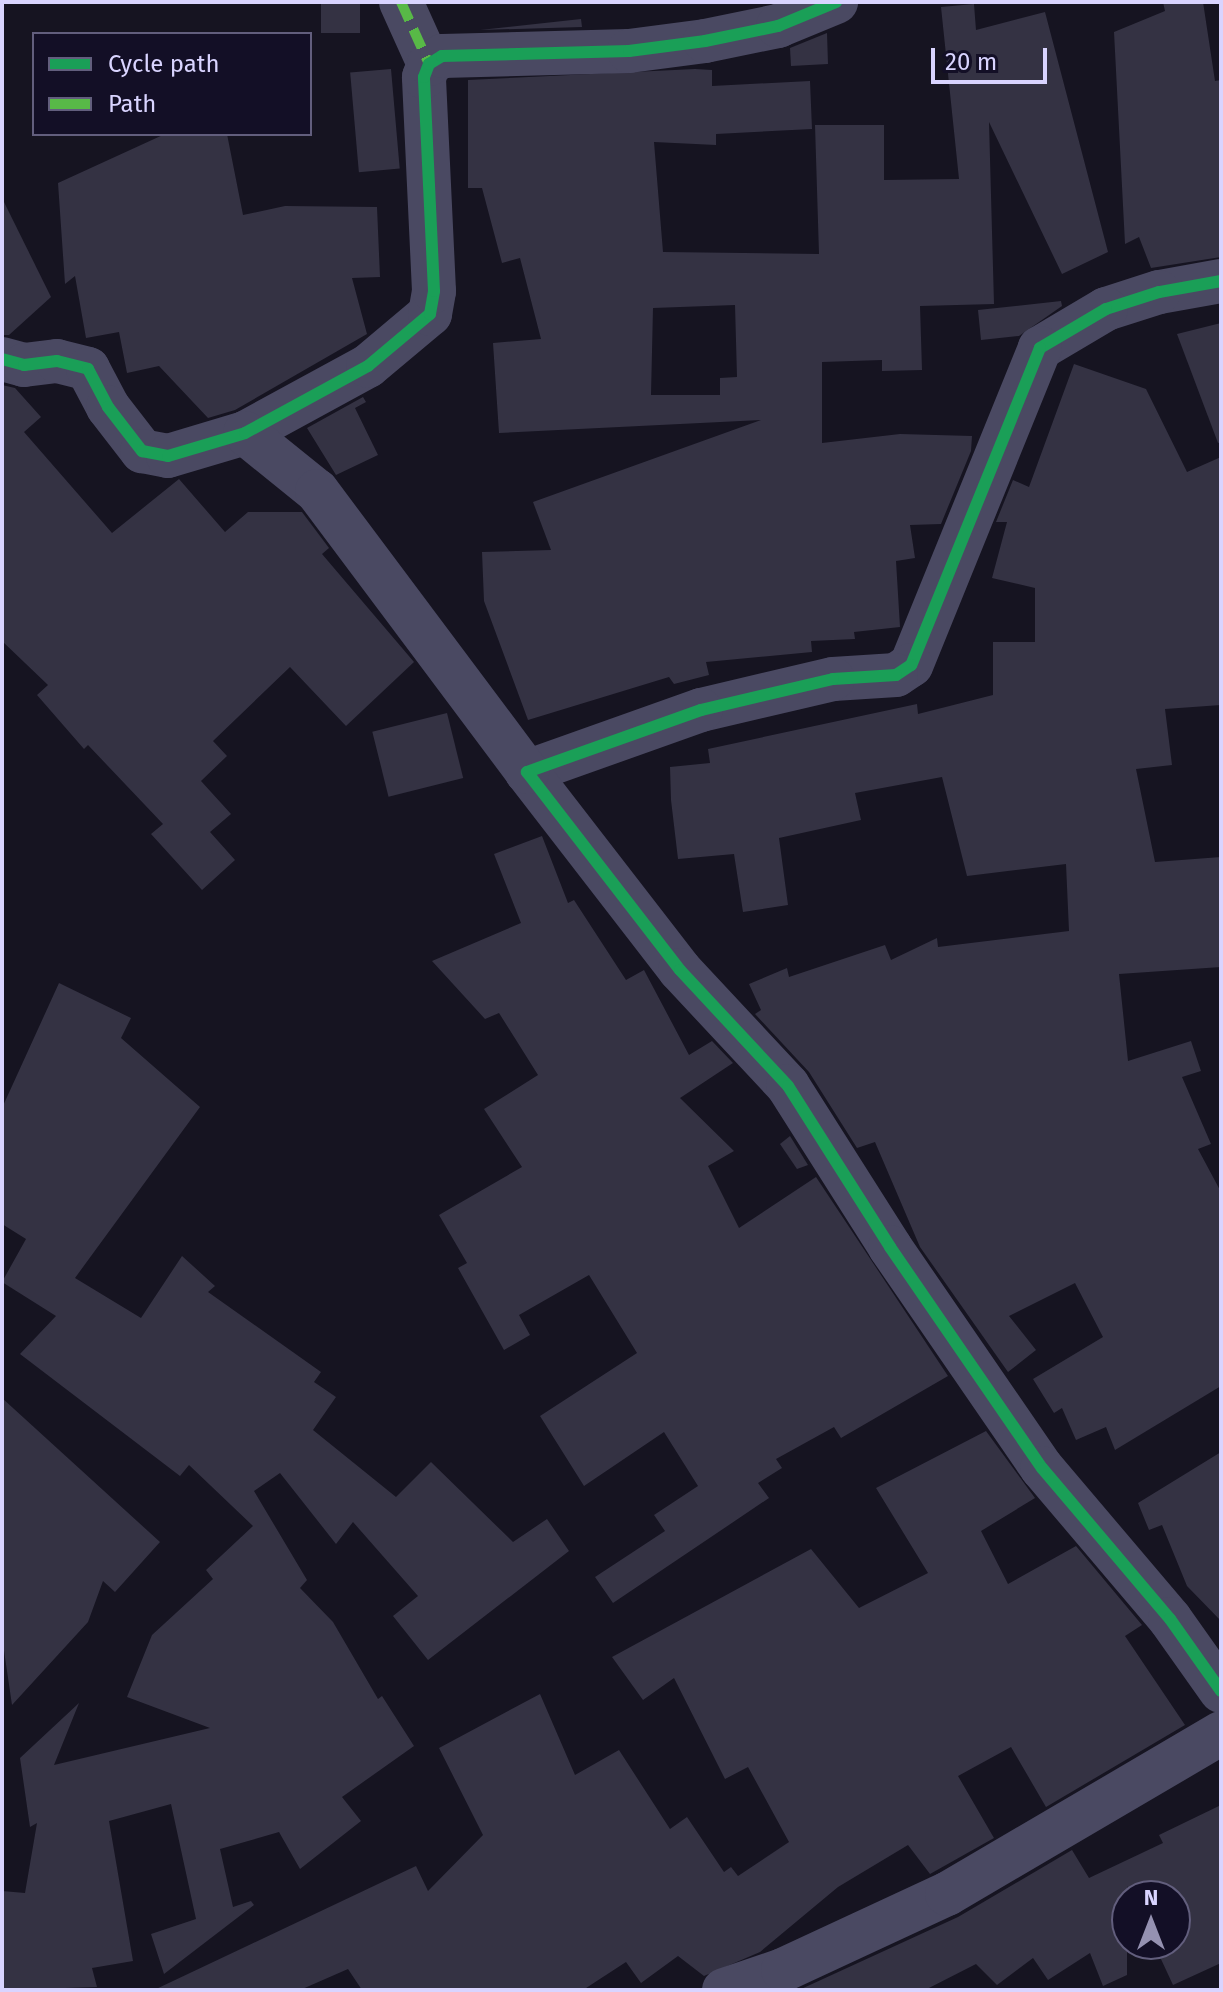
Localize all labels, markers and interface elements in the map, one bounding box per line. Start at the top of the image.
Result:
legend [32,32,312,136]
scale bar [935,32,1051,82]
text: 20 m [945,48,997,76]
text: Cycle path [108,50,220,78]
text: Path [108,90,156,118]
north arrow [1111,1880,1191,1960]
text: N [1144,1884,1158,1911]

